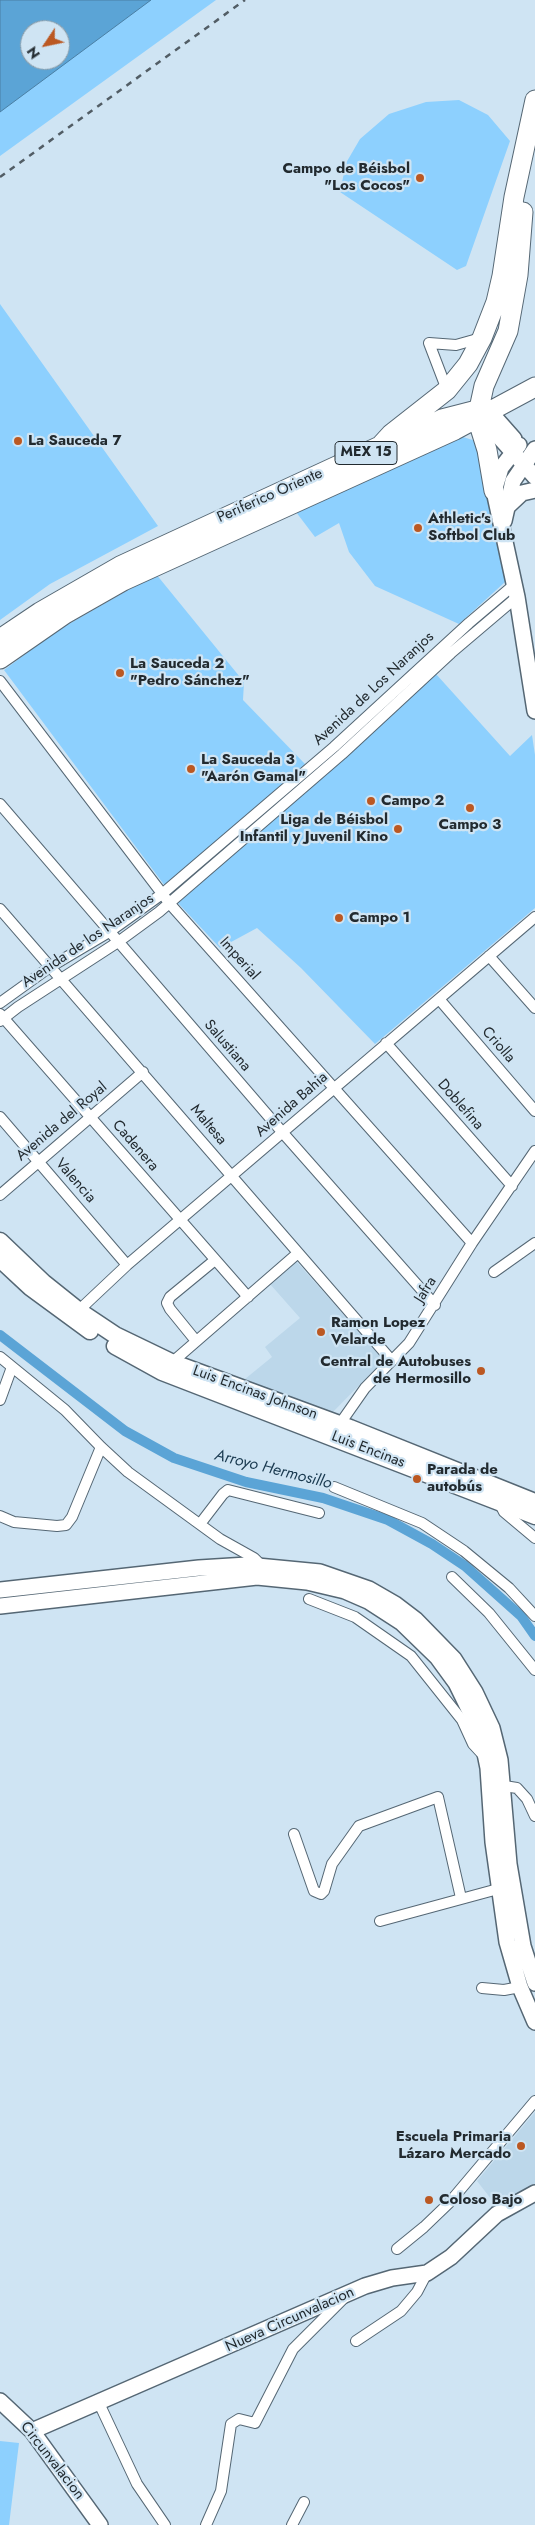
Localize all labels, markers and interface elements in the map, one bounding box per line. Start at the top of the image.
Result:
north arrow [20,20,70,70]
text: N [22,43,45,63]
place label: Campo de Béisbol "Los Cocos" [282,160,410,195]
marker: Campo de Béisbol "Los Cocos" [414,172,426,184]
place label: La Sauceda 7 [28,432,121,450]
marker: La Sauceda 7 [12,435,24,447]
road number: MEX 15 [335,442,397,464]
street label: Periferico Oriente [215,465,325,527]
place label: Athletic's Softbol Club [428,510,515,545]
marker: Athletic's Softbol Club [412,522,424,534]
street label: Avenida de Los Naranjos [310,628,438,750]
place label: La Sauceda 2 "Pedro Sánchez" [130,655,250,690]
marker: La Sauceda 2 "Pedro Sánchez" [114,667,126,679]
place label: La Sauceda 3 "Aarón Gamal" [201,751,306,786]
marker: La Sauceda 3 "Aarón Gamal" [185,763,197,775]
place label: Campo 2 [381,792,444,810]
marker: Campo 2 [365,795,377,807]
marker: Campo 3 [464,802,476,814]
place label: Liga de Béisbol Infantil y Juvenil Kino [240,811,388,846]
place label: Campo 3 [439,816,501,834]
marker: Liga de Béisbol Infantil y Juvenil Kino [392,823,404,835]
street label: Avenida de los Naranjos [19,890,157,992]
place label: Campo 1 [349,909,410,927]
marker: Campo 1 [333,912,345,924]
street label: Imperial [215,934,263,984]
street label: Salustiana [200,1016,254,1076]
street label: Criolla [478,1023,518,1067]
street label: Avenida Bahia [252,1069,332,1141]
street label: Doblefina [433,1076,487,1134]
street label: Avenida del Royal [13,1079,111,1165]
street label: Maltesa [186,1101,230,1149]
street label: Cadenera [108,1117,162,1175]
street label: Valencia [51,1155,99,1207]
street label: Jafra [411,1274,441,1306]
place label: Ramon Lopez Velarde [331,1314,425,1349]
marker: Ramon Lopez Velarde [315,1326,327,1338]
place label: Central de Autobuses de Hermosillo [320,1353,471,1388]
street label: Luis Encinas Johnson [190,1362,320,1424]
marker: Central de Autobuses de Hermosillo [475,1365,487,1377]
street label: Luis Encinas [329,1428,407,1472]
water label: Arroyo Hermosillo [213,1446,333,1494]
place label: Parada de autobús [427,1461,498,1496]
marker: Parada de autobús [411,1473,423,1485]
place label: Escuela Primaria Lázaro Mercado [396,2128,511,2163]
marker: Escuela Primaria Lázaro Mercado [515,2140,527,2152]
place label: Coloso Bajo [439,2191,522,2209]
marker: Coloso Bajo [423,2194,435,2206]
street label: Nueva Circunvalacion [223,2284,357,2356]
street label: Circunvalacion [16,2419,88,2503]

